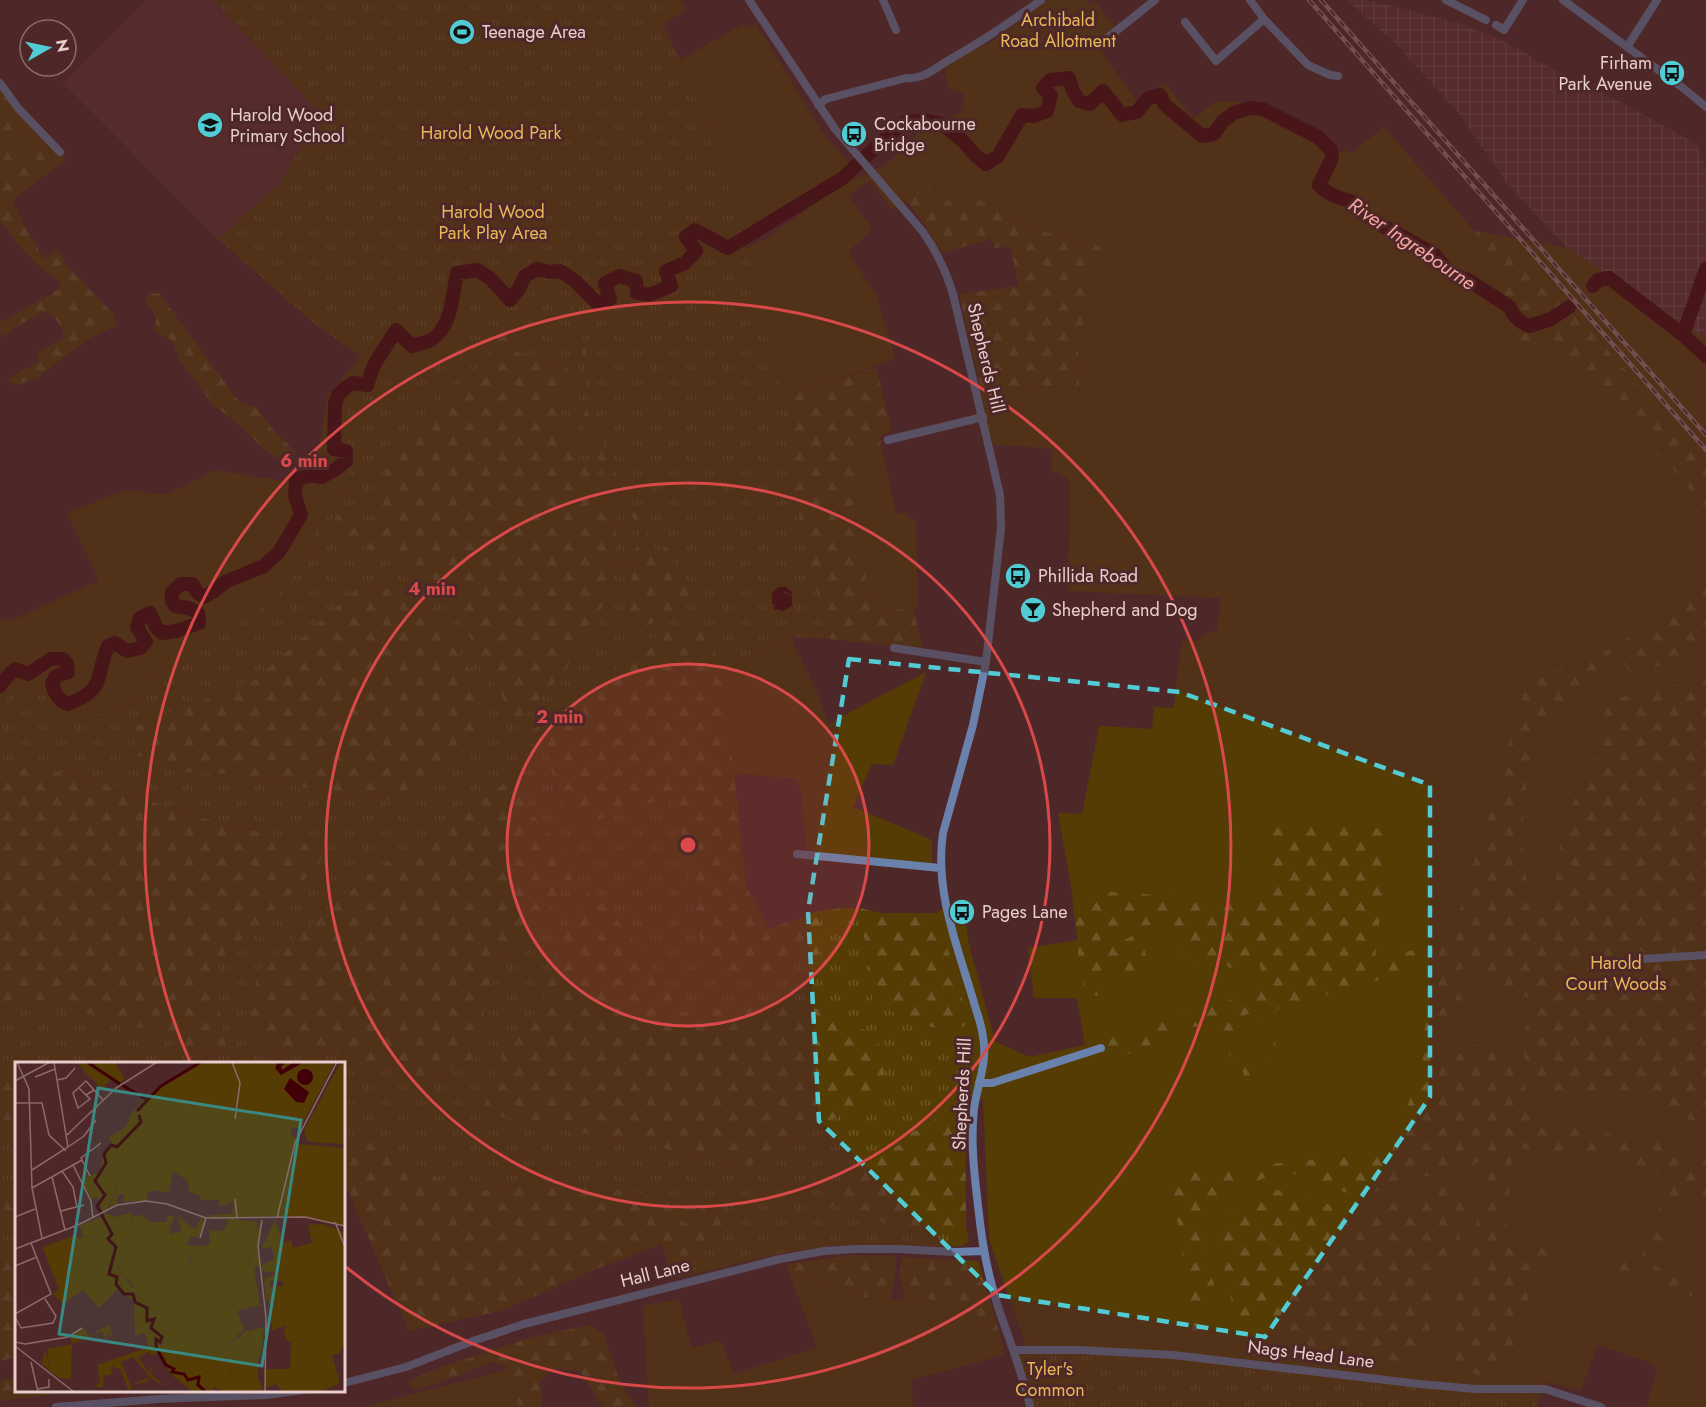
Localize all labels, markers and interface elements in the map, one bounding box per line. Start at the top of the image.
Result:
park label: Archibald Road Allotment [1000,7,1116,54]
sports icon: Teenage Area [447,17,477,47]
north arrow [18,18,78,78]
place label: Teenage Area [482,19,586,45]
text: N [50,38,75,54]
place label: Firham Park Avenue [1558,50,1652,97]
bus stop icon: Firham Park Avenue [1657,58,1687,88]
place label: Harold Wood Primary School [230,102,345,149]
school or university icon: Harold Wood Primary School [195,110,225,140]
place label: Cockabourne Bridge [874,111,976,158]
bus stop icon: Cockabourne Bridge [839,119,869,149]
park label: Harold Wood Park [421,120,561,146]
water label: River Ingrebourne [1343,191,1481,297]
park label: Harold Wood Park Play Area [438,199,548,246]
street label: Shepherds Hill [961,300,1011,416]
text: 6 min [280,448,328,474]
bus stop icon: Phillida Road [1003,561,1033,591]
place label: Phillida Road [1038,563,1138,589]
text: 4 min [408,576,456,602]
bar icon: Shepherd and Dog [1018,595,1048,625]
place label: Shepherd and Dog [1052,597,1198,623]
text: 2 min [536,704,584,730]
centre of rings [678,835,698,855]
bus stop icon: Pages Lane [947,897,977,927]
place label: Pages Lane [982,899,1068,925]
park label: Harold Court Woods [1565,950,1667,997]
street label: Shepherds Hill [946,1037,978,1151]
inset map [15,1062,345,1392]
street label: Hall Lane [618,1252,692,1294]
street label: Nags Head Lane [1246,1333,1376,1375]
park label: Tyler's Common [1015,1356,1085,1403]

